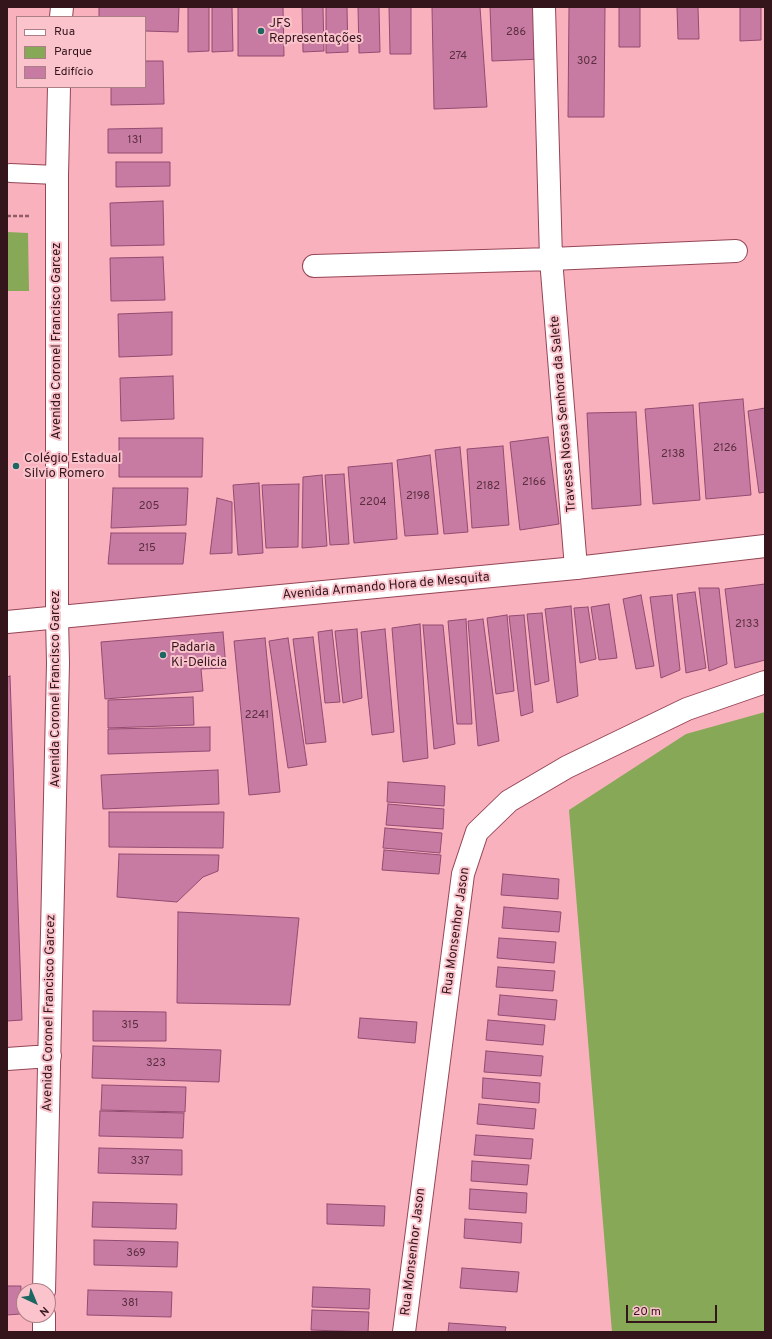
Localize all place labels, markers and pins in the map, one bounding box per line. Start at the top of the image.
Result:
place label: JFS Representações [269,16,362,47]
marker: JFS Representações [256,26,266,36]
place label: Colégio Estadual Silvio Romero [24,451,121,482]
marker: Colégio Estadual Silvio Romero [11,461,21,471]
place label: Padaria Ki-Delicia [171,640,227,671]
marker: Padaria Ki-Delicia [158,650,168,660]

